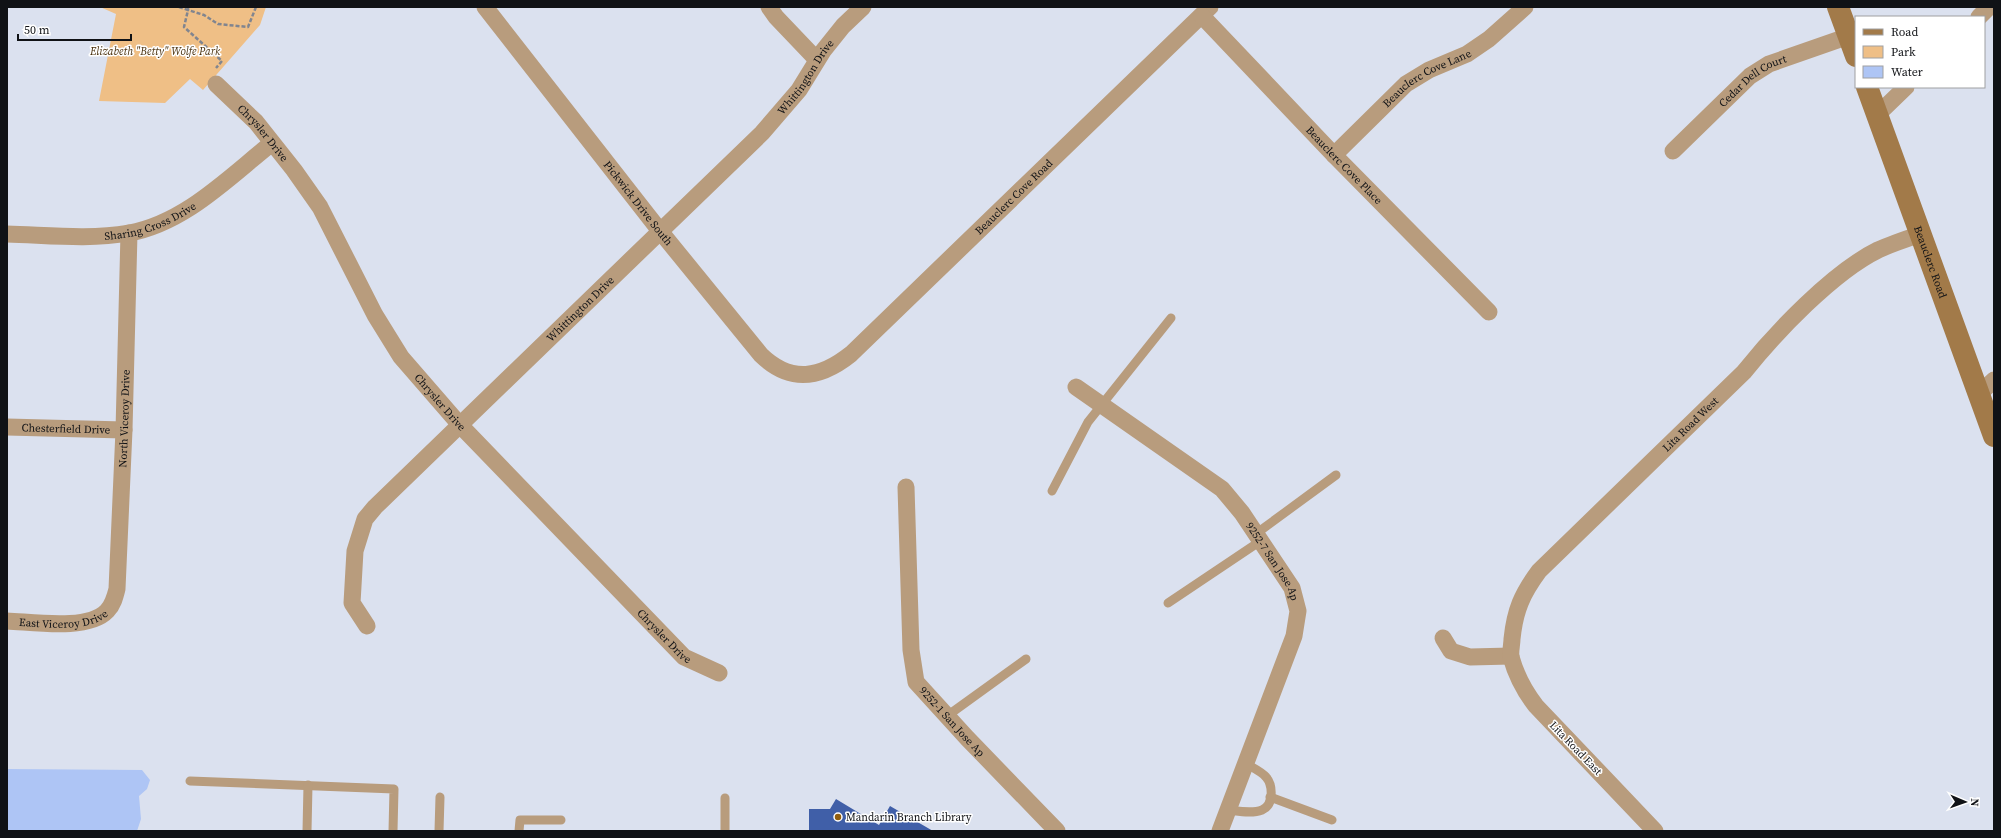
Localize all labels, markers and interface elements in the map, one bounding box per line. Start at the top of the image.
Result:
scale bar [18,16,131,42]
legend [1855,16,1985,88]
text: 50 m [24,22,50,38]
text: Road [1891,24,1918,40]
street label: Whittington Drive [774,36,838,118]
park label: Elizabeth "Betty" Wolfe Park [89,44,221,59]
text: Park [1891,44,1916,60]
street label: Beauclerc Cove Lane [1380,46,1475,111]
street label: Cedar Dell Court [1715,51,1789,111]
text: Water [1891,64,1923,80]
street label: Chrysler Drive [234,101,292,165]
street label: Beauclerc Cove Place [1302,123,1386,208]
street label: Beauclerc Cove Road [972,156,1057,238]
street label: Pickwick Drive South [600,158,676,249]
street label: Sharing Cross Drive [104,198,199,244]
street label: Beauclerc Road [1910,224,1950,301]
street label: Whittington Drive [543,273,618,345]
street label: North Viceroy Drive [115,369,134,468]
street label: Chrysler Drive [411,371,469,435]
street label: Lita Road West [1659,394,1722,455]
street label: Chesterfield Drive [21,420,111,438]
street label: 9252-7 San Jose Ap [1242,520,1302,602]
street label: East Viceroy Drive [18,606,111,632]
street label: Chrysler Drive [634,606,694,667]
street label: 9252-1 San Jose Ap [916,683,988,760]
street label: Lita Road East [1546,718,1606,779]
north arrow [1945,782,1985,822]
text: N [1967,798,1982,807]
place label: Mandarin Branch Library [846,810,972,825]
marker: Mandarin Branch Library [833,812,843,822]

